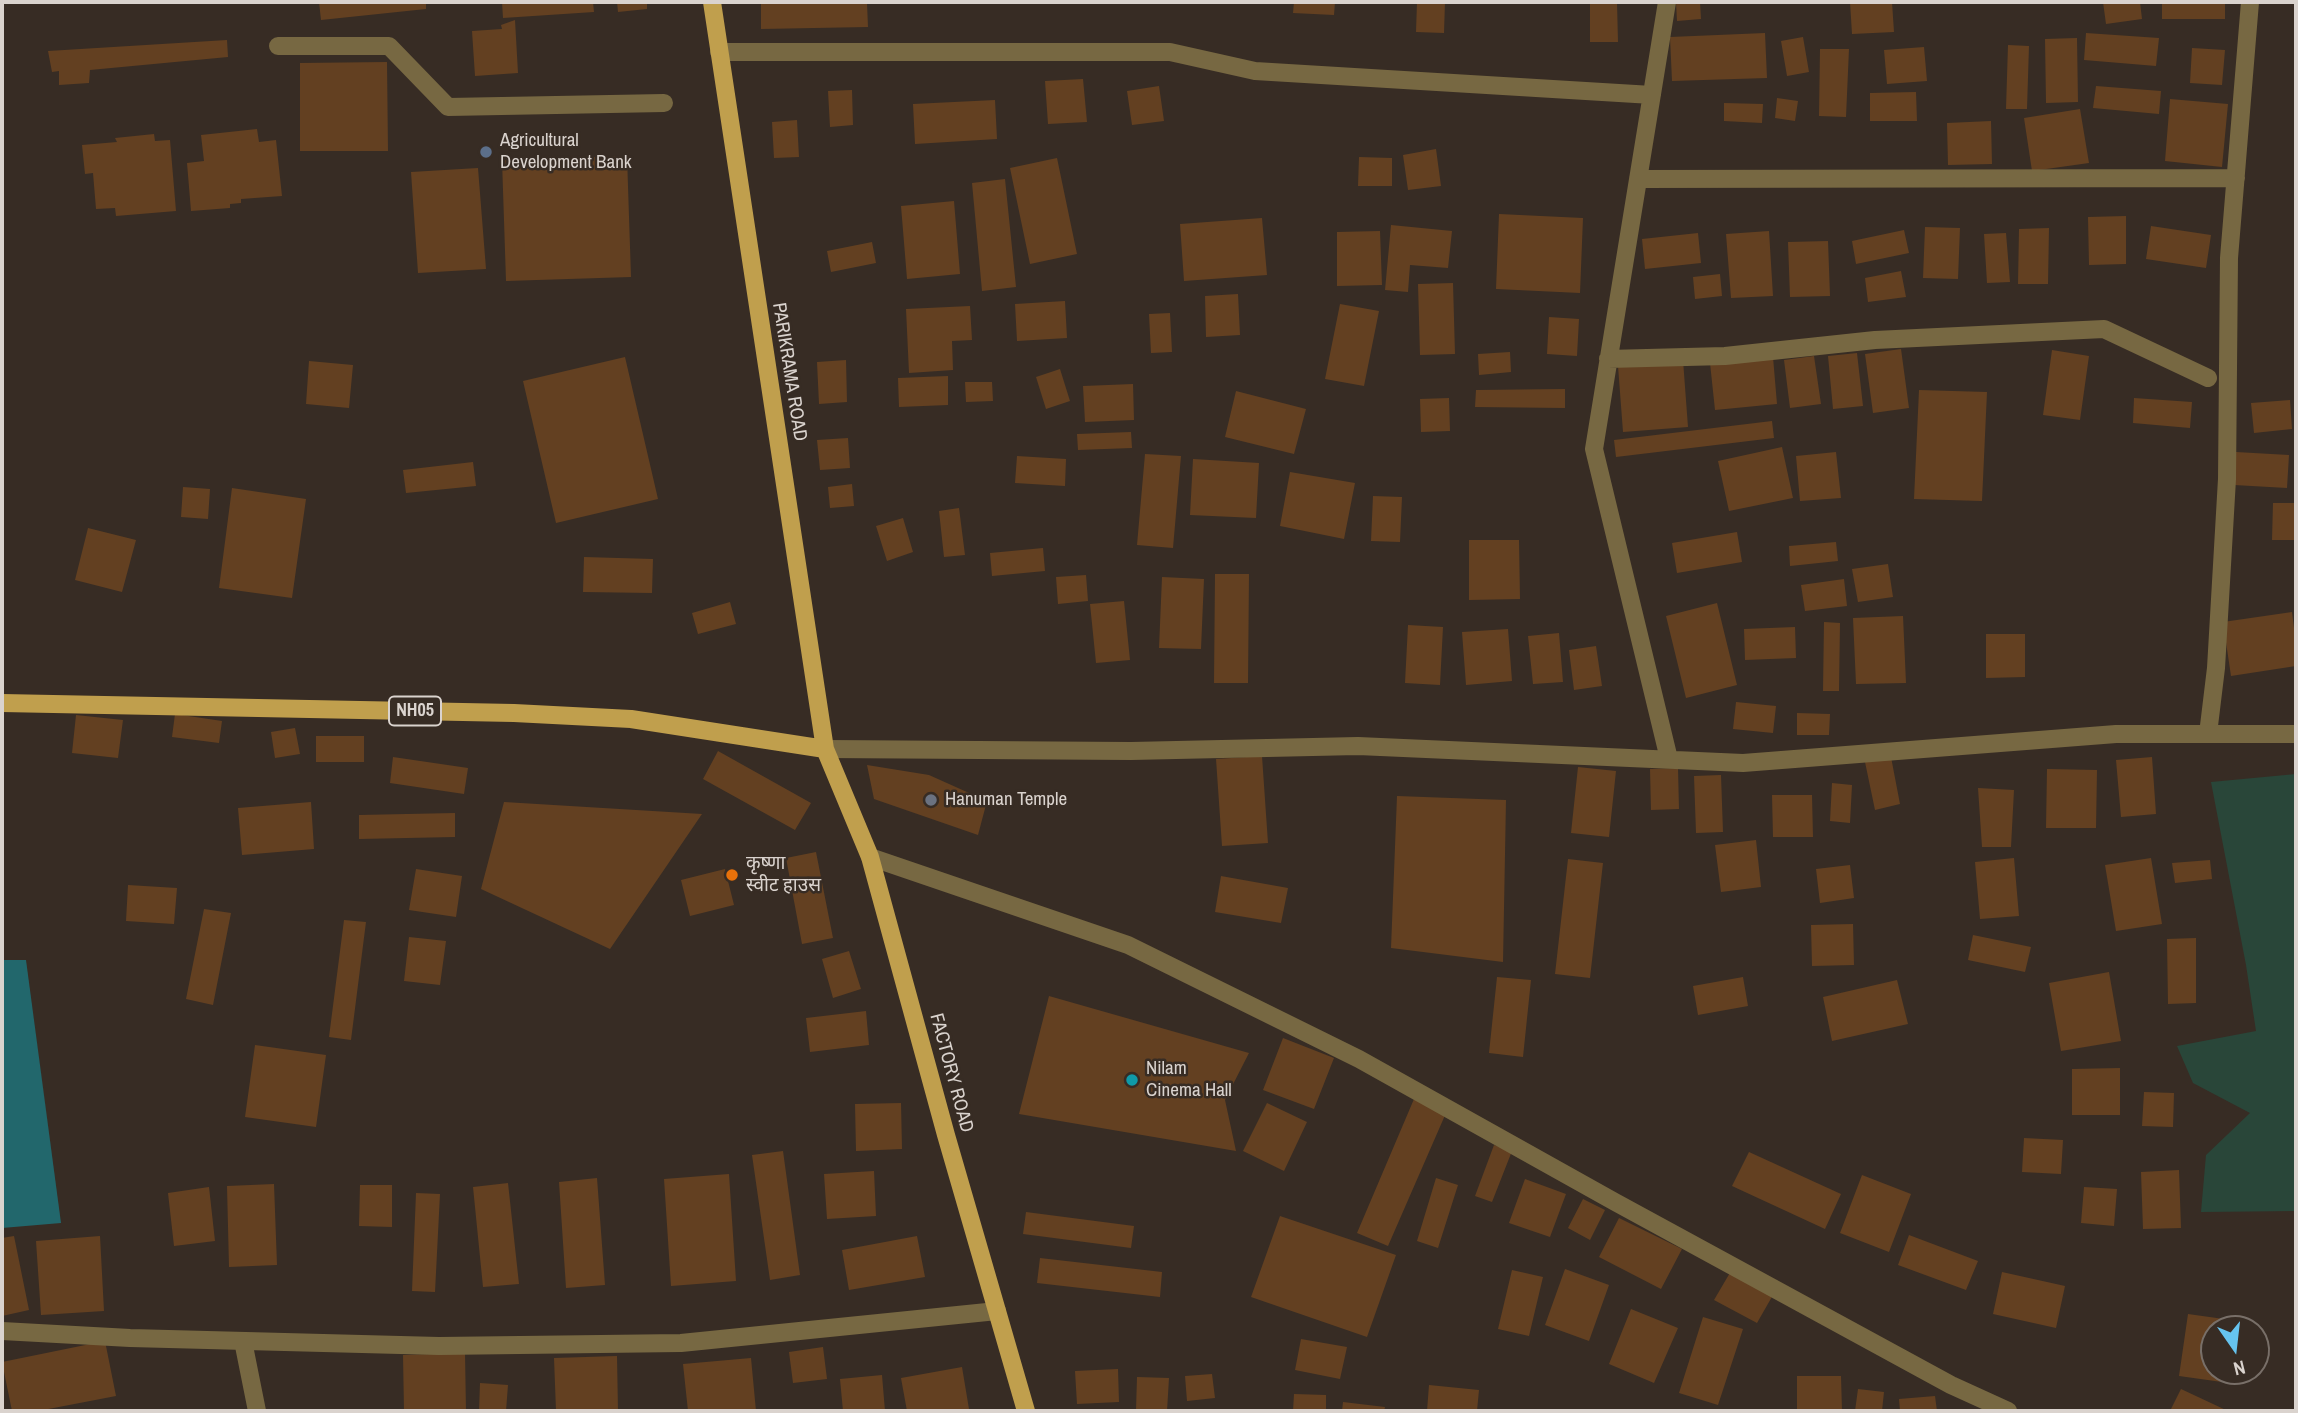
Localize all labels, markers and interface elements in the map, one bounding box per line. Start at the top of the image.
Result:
place label: Agricultural Development Bank [500,130,632,174]
marker: Agricultural Development Bank [478,144,494,160]
street label: PARIKRAMA ROAD [767,301,811,443]
road number: NH05 [389,696,441,726]
place label: Hanuman Temple [945,789,1067,811]
marker: Hanuman Temple [923,792,939,808]
place label: कृष्णा स्वीट हाउस [746,853,821,897]
marker: कृष्णा स्वीट हाउस [724,867,740,883]
street label: FACTORY ROAD [924,1011,978,1135]
place label: Nilam Cinema Hall [1146,1058,1232,1102]
marker: Nilam Cinema Hall [1124,1072,1140,1088]
north arrow [2200,1315,2270,1385]
text: N [2231,1354,2248,1382]

